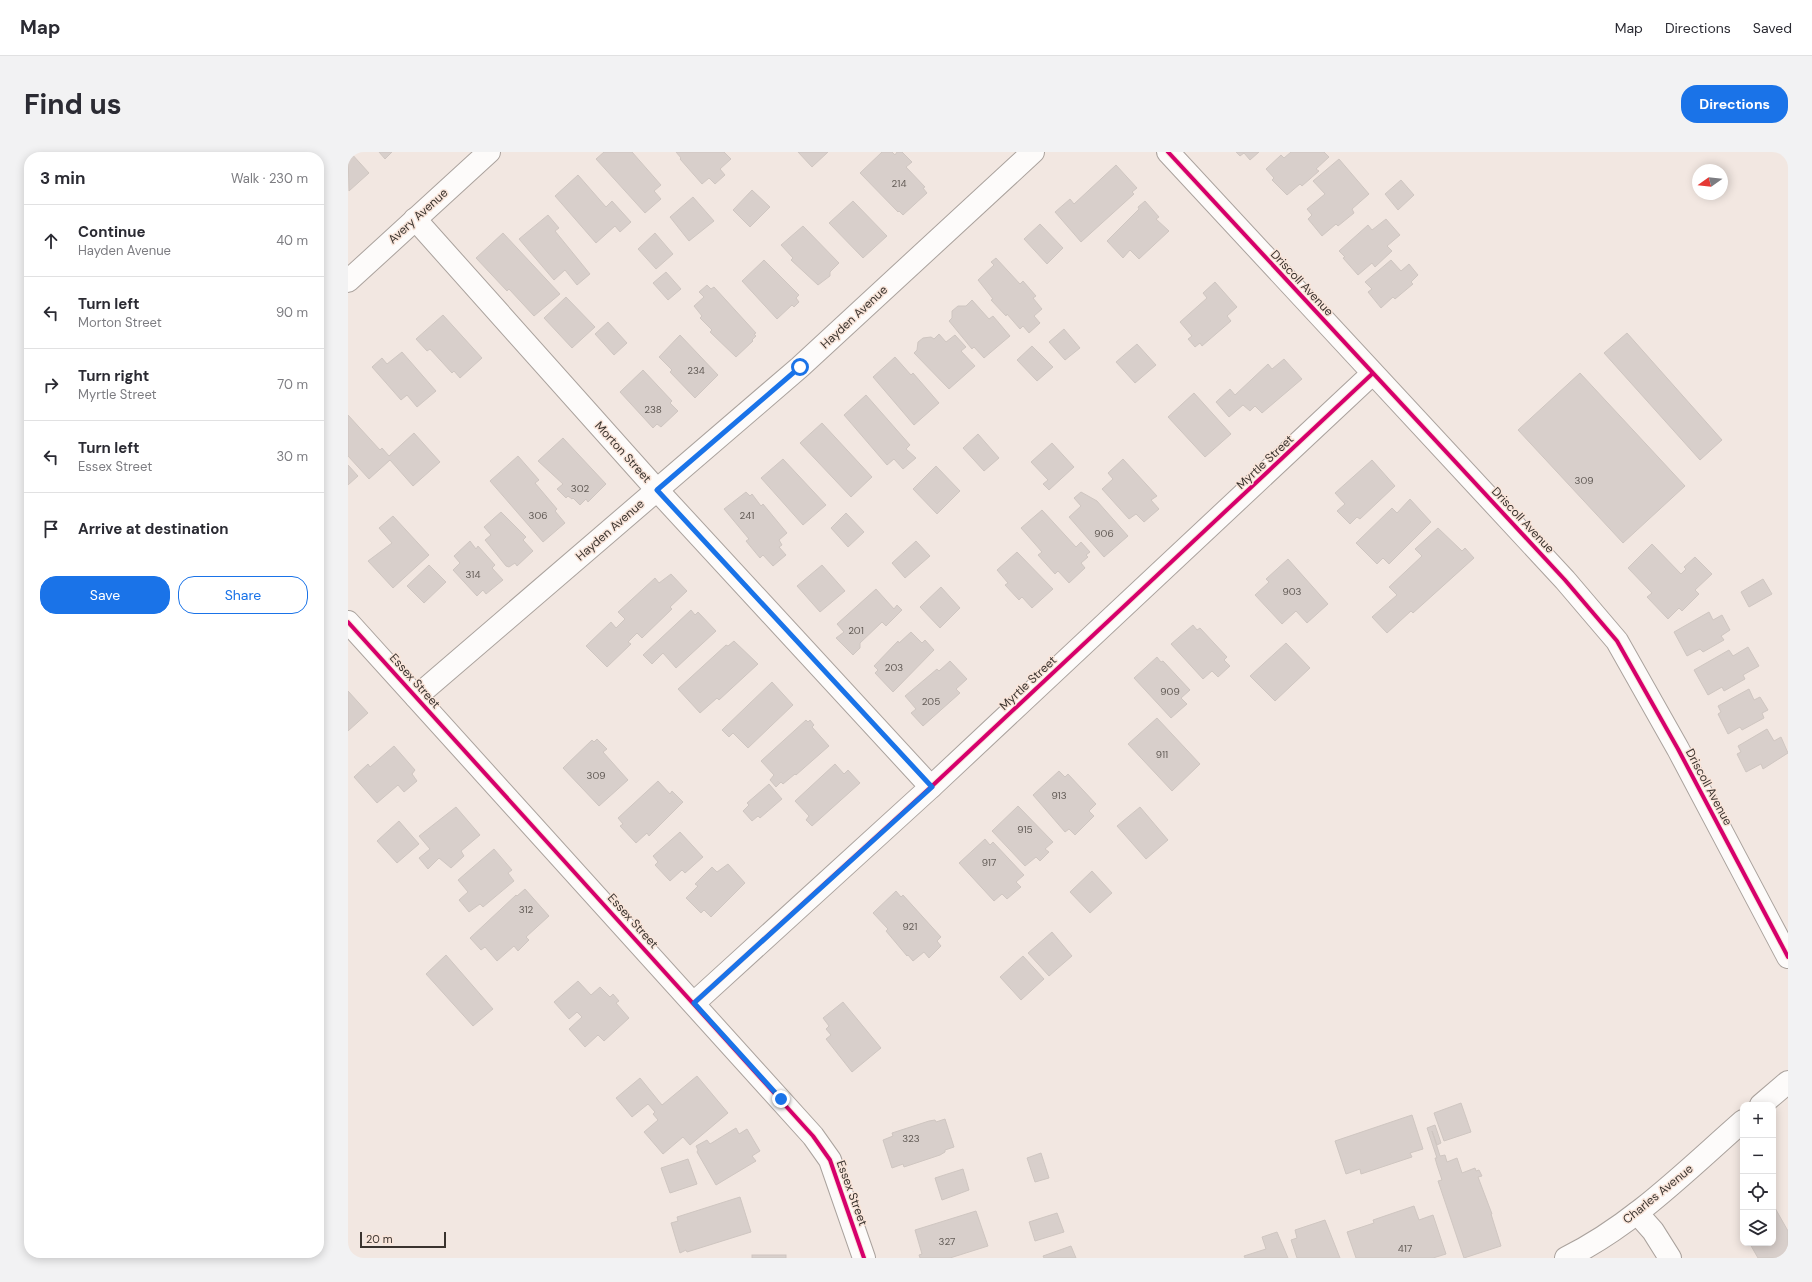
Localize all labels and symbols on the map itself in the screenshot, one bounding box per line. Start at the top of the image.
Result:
north arrow [1692,164,1728,200]
house number: 214 [892,177,906,190]
street label: Avery Avenue [385,185,451,247]
street label: Driscoll Avenue [1267,246,1337,320]
street label: Hayden Avenue [817,282,891,352]
route start [791,358,809,376]
house number: 234 [687,364,705,377]
house number: 238 [644,403,662,416]
street label: Morton Street [591,418,655,486]
street label: Myrtle Street [1233,431,1297,493]
house number: 309 [1574,474,1594,487]
house number: 302 [571,482,589,495]
street label: Driscoll Avenue [1488,483,1558,557]
street label: Hayden Avenue [572,496,648,564]
house number: 306 [528,509,548,522]
house number: 241 [740,509,754,522]
house number: 906 [1094,527,1114,540]
house number: 314 [466,568,480,581]
house number: 903 [1282,585,1302,598]
house number: 201 [848,624,864,637]
street label: Essex Street [386,650,444,712]
street label: Myrtle Street [996,652,1060,714]
house number: 203 [885,661,903,674]
house number: 909 [1160,685,1180,698]
house number: 205 [922,695,940,708]
street label: Driscoll Avenue [1682,746,1736,828]
house number: 911 [1156,748,1168,761]
house number: 309 [586,769,606,782]
house number: 913 [1051,789,1067,802]
house number: 915 [1017,823,1033,836]
house number: 917 [982,856,996,869]
street label: Essex Street [604,890,662,952]
house number: 312 [519,903,534,916]
house number: 921 [903,920,918,933]
route end [772,1090,790,1108]
house number: 323 [902,1132,920,1145]
street label: Essex Street [833,1158,871,1228]
street label: Charles Avenue [1620,1161,1697,1227]
scale bar [360,1230,446,1249]
house number: 327 [939,1235,955,1248]
house number: 417 [1398,1242,1412,1255]

